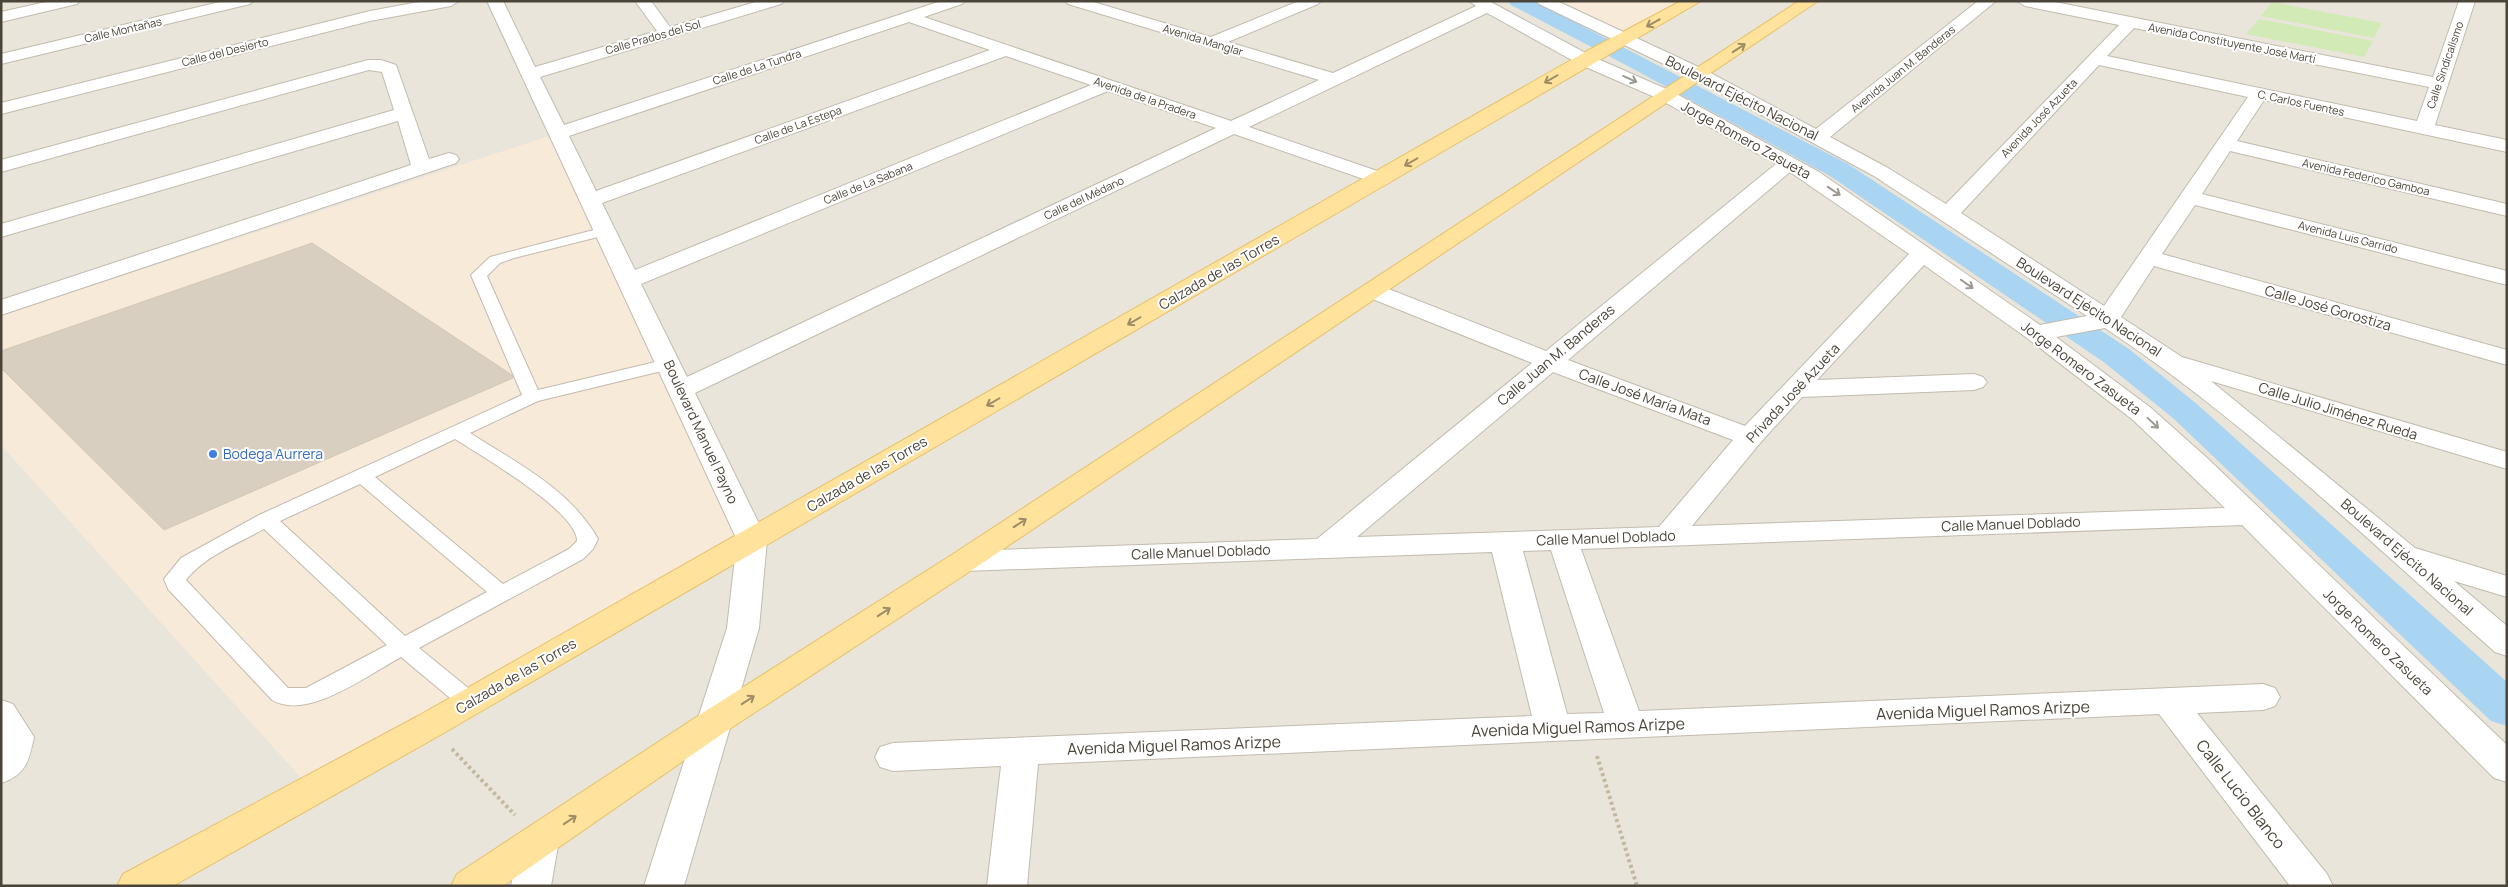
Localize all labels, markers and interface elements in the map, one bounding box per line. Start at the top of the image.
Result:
street label: Calle Montañas [83,13,163,46]
street label: Calle Prados del Sol [603,16,702,57]
one-way arrow [1646,19,1661,28]
street label: Avenida Constituyente José Martí [2147,19,2317,66]
street label: Calle Sindicalismo [2423,19,2467,111]
street label: Avenida Manglar [1161,20,1245,59]
street label: Avenida Juan M. Banderas [1847,22,1958,116]
street label: Calle del Desierto [180,33,270,70]
one-way arrow [1732,42,1746,52]
street label: Calle de La Tundra [711,45,803,88]
street label: Boulevard Ejécito Nacional [1662,51,1822,145]
street label: Avenida de la Pradera [1092,73,1198,122]
one-way arrow [1545,75,1559,85]
one-way arrow [1622,75,1637,85]
street label: Avenida José Azueta [1997,75,2080,160]
street label: C. Carlos Fuentes [2256,86,2346,119]
street label: Jorge Romero Zasueta [1678,96,1814,183]
street label: Calle de La Estepa [752,102,844,147]
street label: Avenida Federico Gamboa [2301,155,2431,198]
one-way arrow [1405,157,1419,167]
street label: Calle de La Sabana [821,158,915,207]
street label: Calle del Médano [1041,172,1127,223]
one-way arrow [1826,186,1840,196]
street label: Avenida Luis Garrido [2297,217,2400,256]
street label: Calzada de las Torres [1155,229,1282,314]
street label: Boulevard Ejécito Nacional [2013,252,2166,361]
one-way arrow [1959,279,1973,289]
street label: Calle José Gorostiza [2263,280,2394,335]
street label: Calle Juan M. Banderas [1493,300,1619,410]
one-way arrow [1126,316,1141,326]
street label: Jorge Romero Zasueta [2017,316,2145,419]
street label: Privada José Azueta [1742,339,1844,446]
street label: Boulevard Manuel Payno [660,357,743,507]
street label: Calle José María Mata [1576,364,1714,429]
street label: Calle Julio Jiménez Rueda [2256,377,2420,444]
one-way arrow [985,397,1000,407]
one-way arrow [2146,418,2159,429]
street label: Calzada de las Torres [803,431,930,516]
place label: Bodega Aurrera [223,444,323,463]
marker: Bodega Aurrera [207,448,219,460]
street label: Boulevard Ejécito Nacional [2337,494,2478,619]
street label: Calle Manuel Doblado [1941,512,2081,535]
one-way arrow [1013,518,1027,528]
street label: Calle Manuel Doblado [1536,526,1676,549]
street label: Calle Manuel Doblado [1131,540,1271,563]
street label: Jorge Romero Zasueta [2319,584,2437,699]
one-way arrow [877,607,891,617]
street label: Calzada de las Torres [452,633,579,718]
one-way arrow [741,695,755,706]
street label: Avenida Miguel Ramos Arizpe [1876,695,2090,725]
street label: Avenida Miguel Ramos Arizpe [1471,712,1685,742]
street label: Avenida Miguel Ramos Arizpe [1067,730,1281,760]
street label: Calle Lucio Blanco [2191,735,2291,853]
one-way arrow [562,815,576,825]

